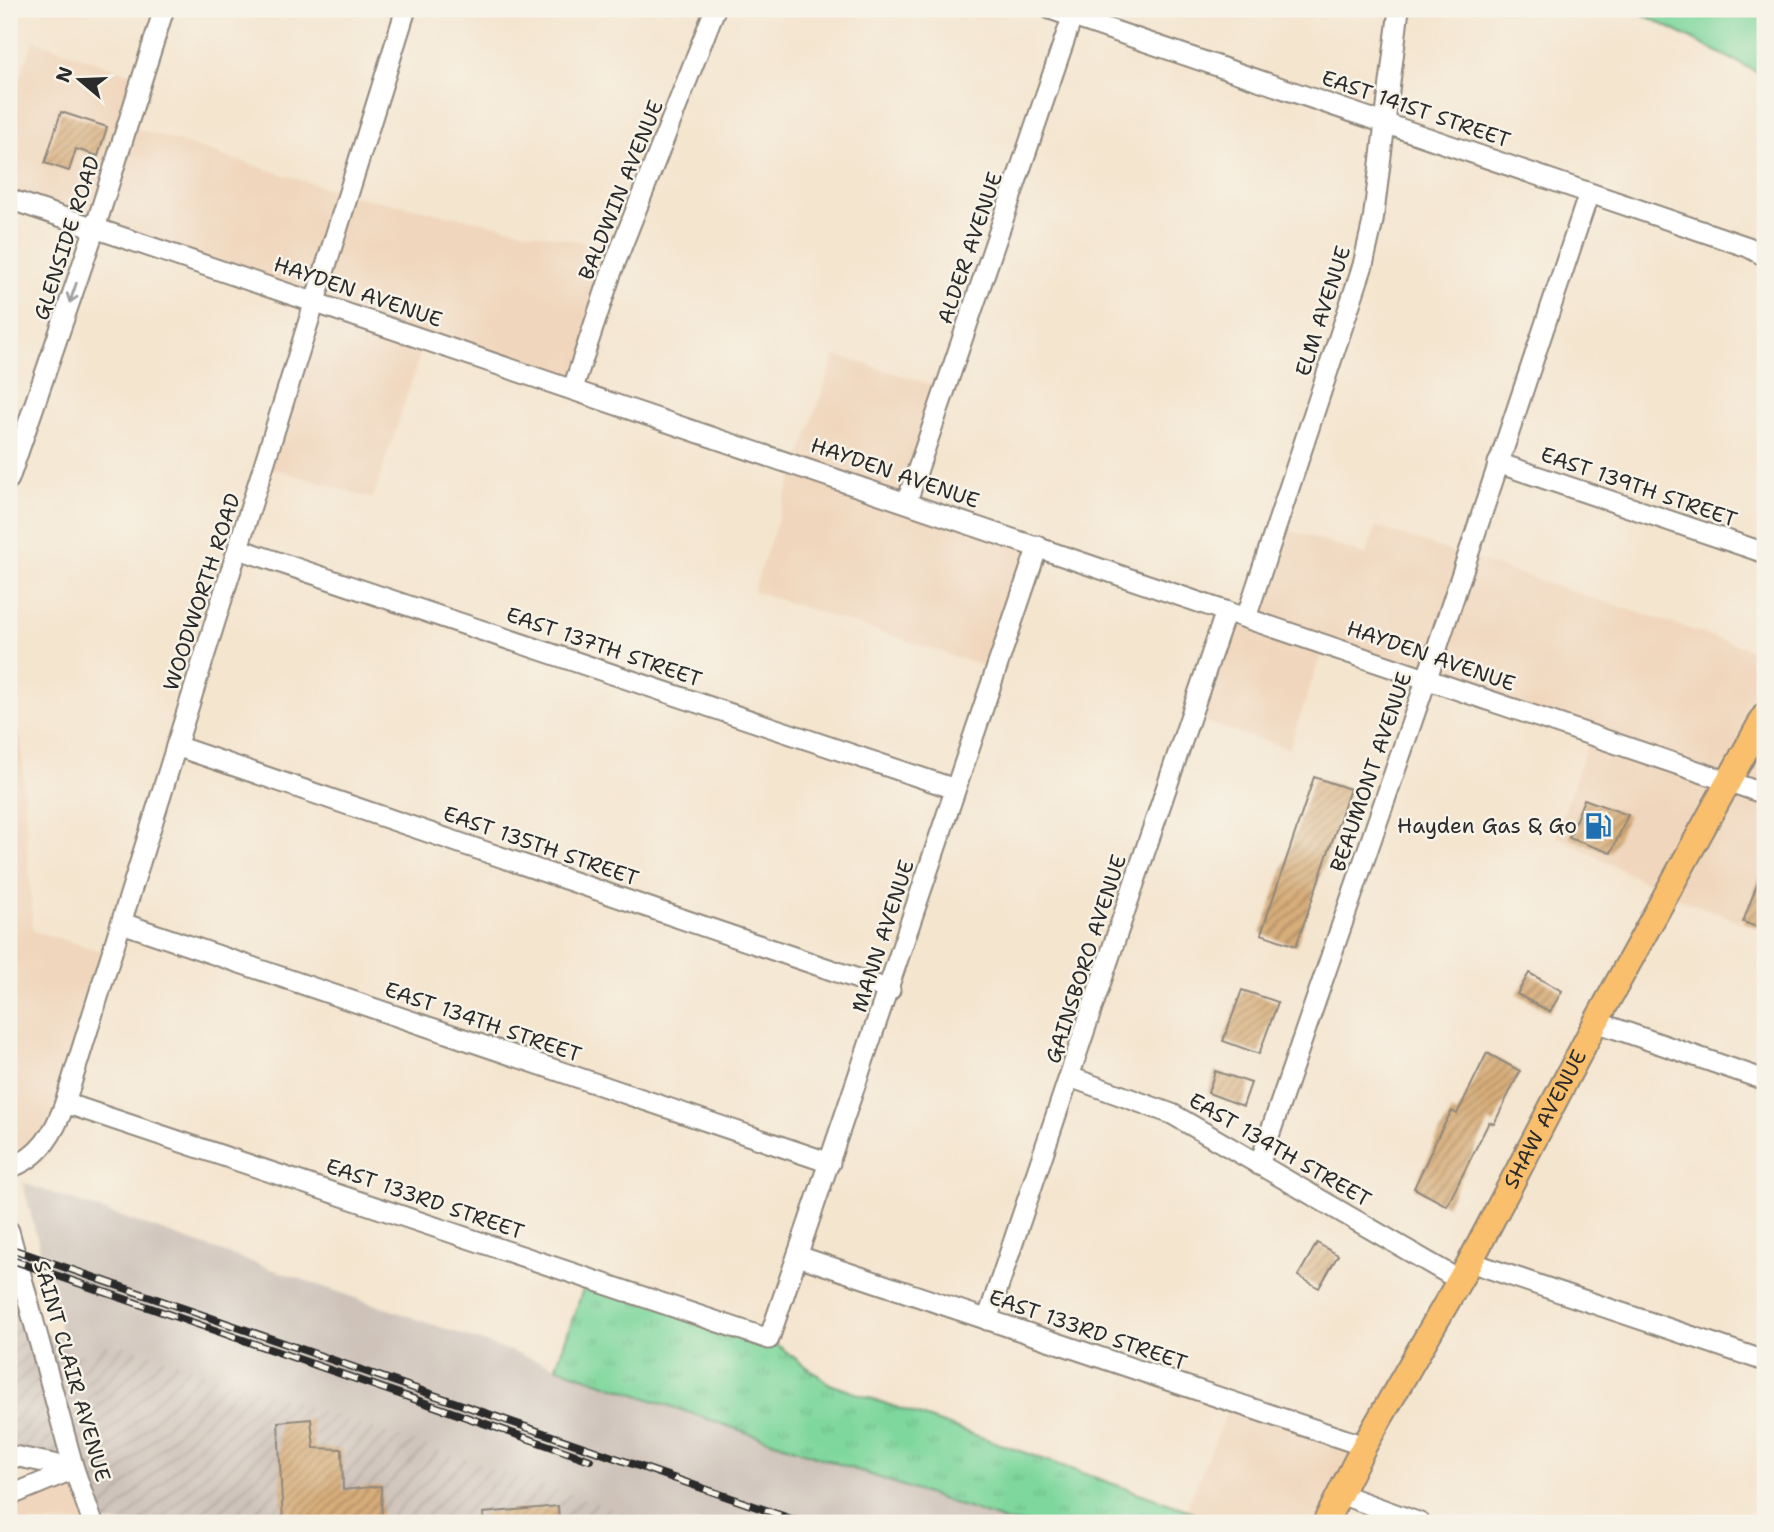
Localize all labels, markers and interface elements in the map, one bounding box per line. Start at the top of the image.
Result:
north arrow [46,46,116,116]
text: N [50,63,79,86]
street label: EAST 141ST STREET [1318,64,1514,154]
street label: BALDWIN AVENUE [572,96,670,284]
street label: GLENSIDE ROAD [27,152,107,324]
street label: ALDER AVENUE [931,168,1009,328]
street label: ELM AVENUE [1289,242,1357,380]
street label: HAYDEN AVENUE [270,250,446,334]
one-way arrow [66,281,78,303]
street label: HAYDEN AVENUE [807,431,983,515]
street label: EAST 139TH STREET [1537,440,1741,534]
street label: WOODWORTH ROAD [157,490,247,694]
street label: EAST 137TH STREET [502,600,706,694]
street label: HAYDEN AVENUE [1343,614,1519,698]
street label: BEAUMONT AVENUE [1324,668,1418,876]
street label: EAST 135TH STREET [440,799,642,893]
fuel station icon: Hayden Gas & Go [1583,811,1613,841]
place label: Hayden Gas & Go [1397,812,1577,840]
street label: GAINSBORO AVENUE [1039,851,1133,1067]
street label: MANN AVENUE [845,856,921,1016]
street label: EAST 134TH STREET [381,975,585,1069]
street label: SHAW AVENUE [1497,1045,1593,1193]
street label: EAST 134TH STREET [1184,1086,1376,1214]
street label: EAST 133RD STREET [322,1152,528,1246]
street label: SAINT CLAIR AVENUE [27,1257,117,1485]
street label: EAST 133RD STREET [985,1283,1191,1377]

